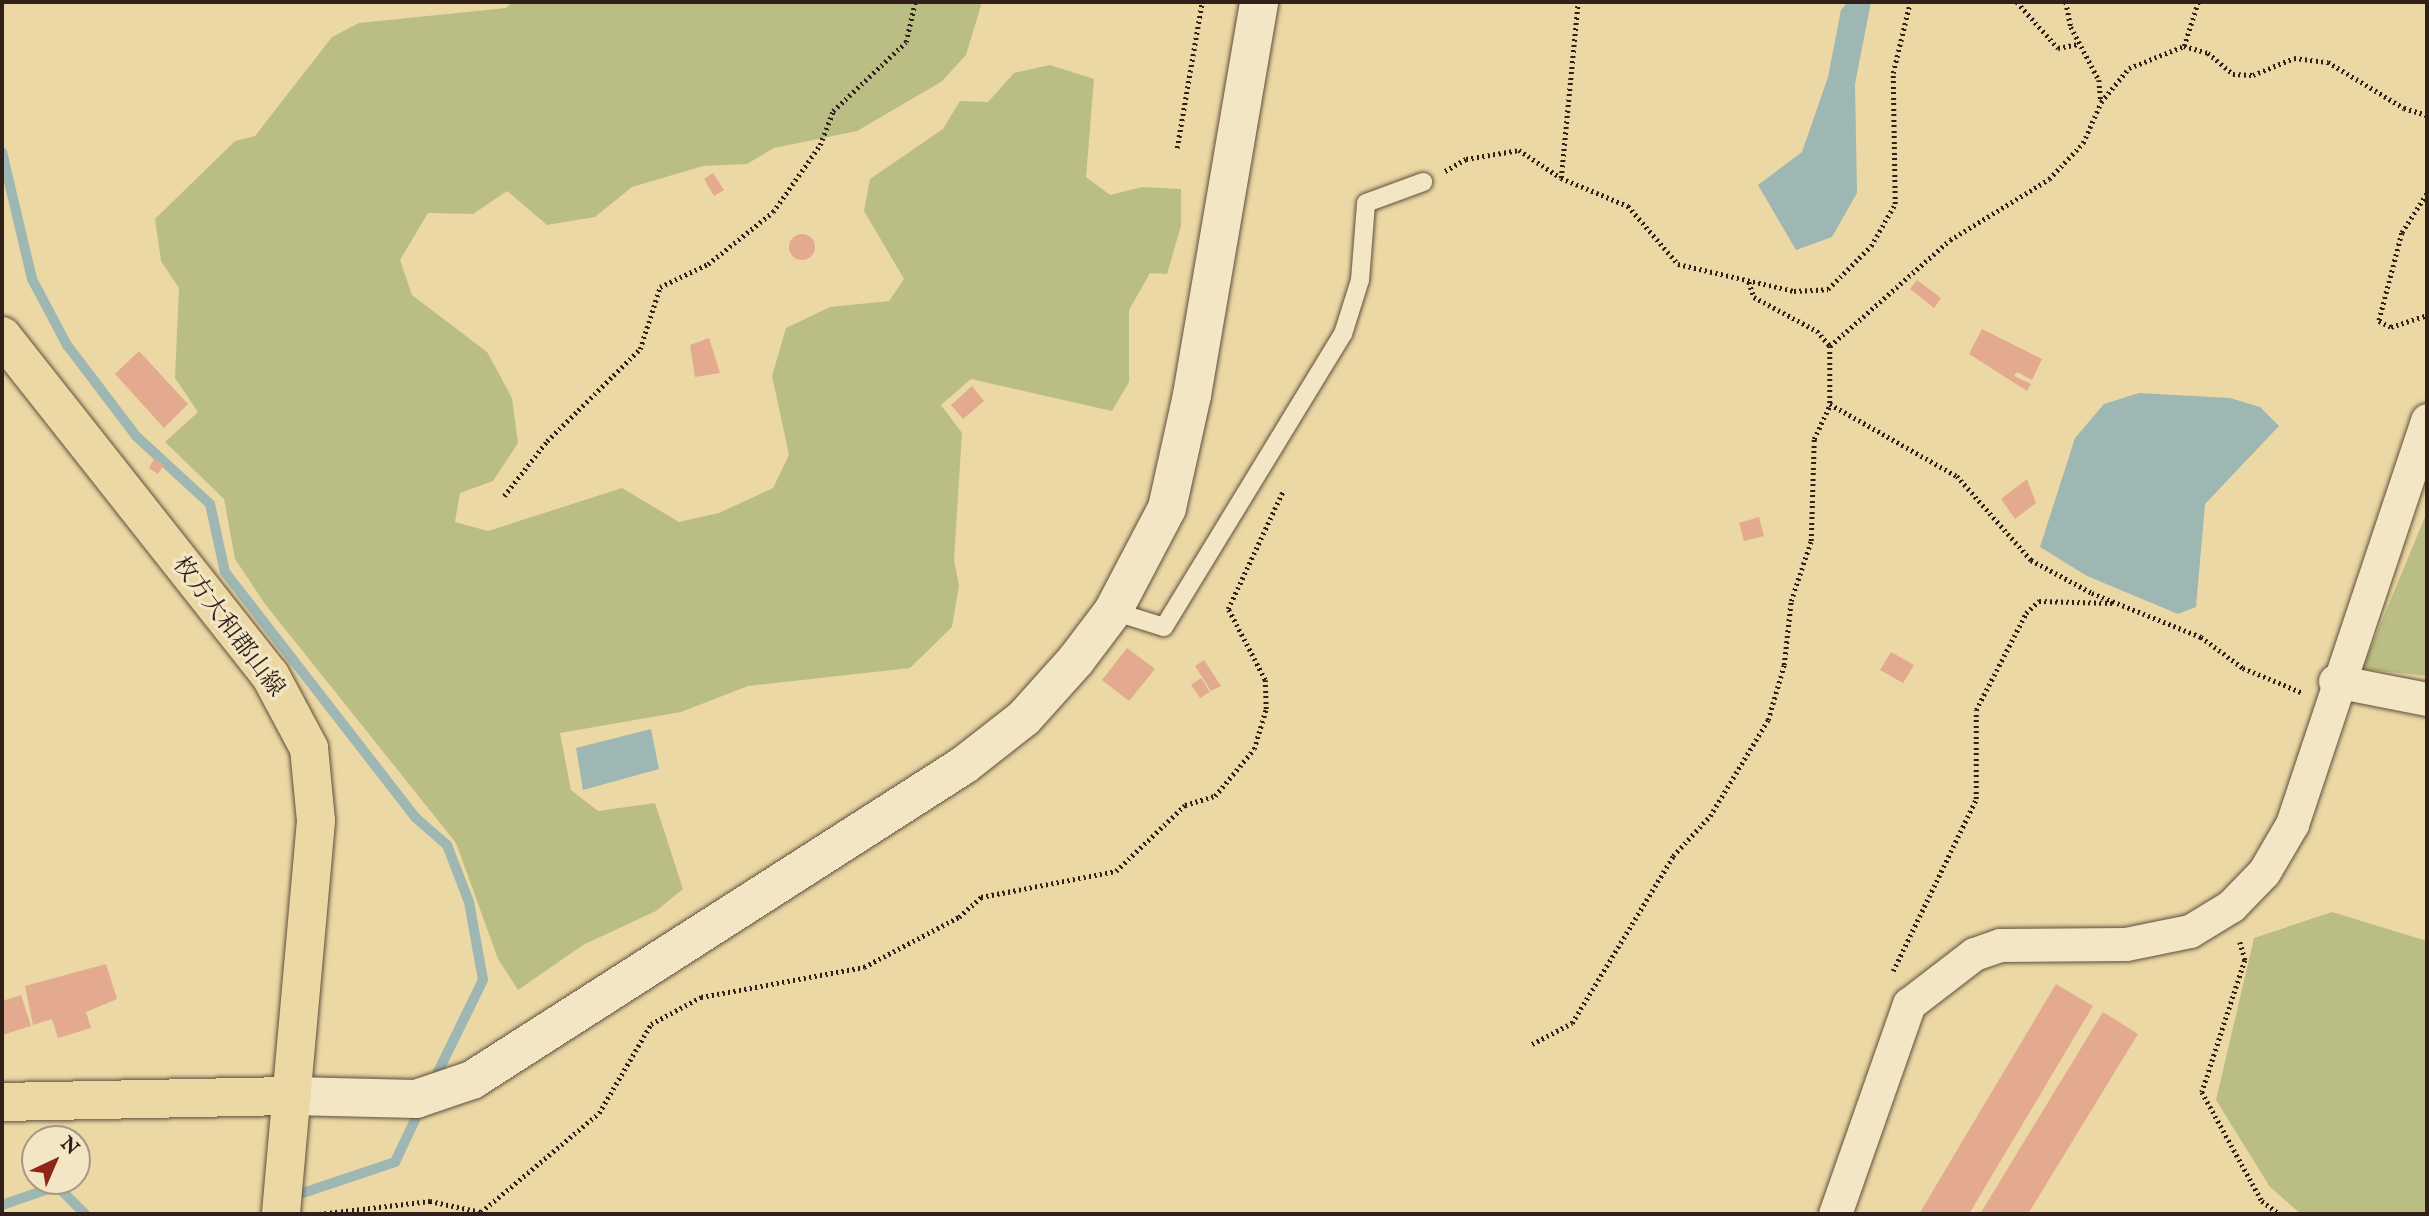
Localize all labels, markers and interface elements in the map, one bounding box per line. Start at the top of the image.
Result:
street label: 枚方大和郡山線 [166,551,290,703]
north arrow [21,1125,91,1195]
text: N [55,1132,83,1161]

